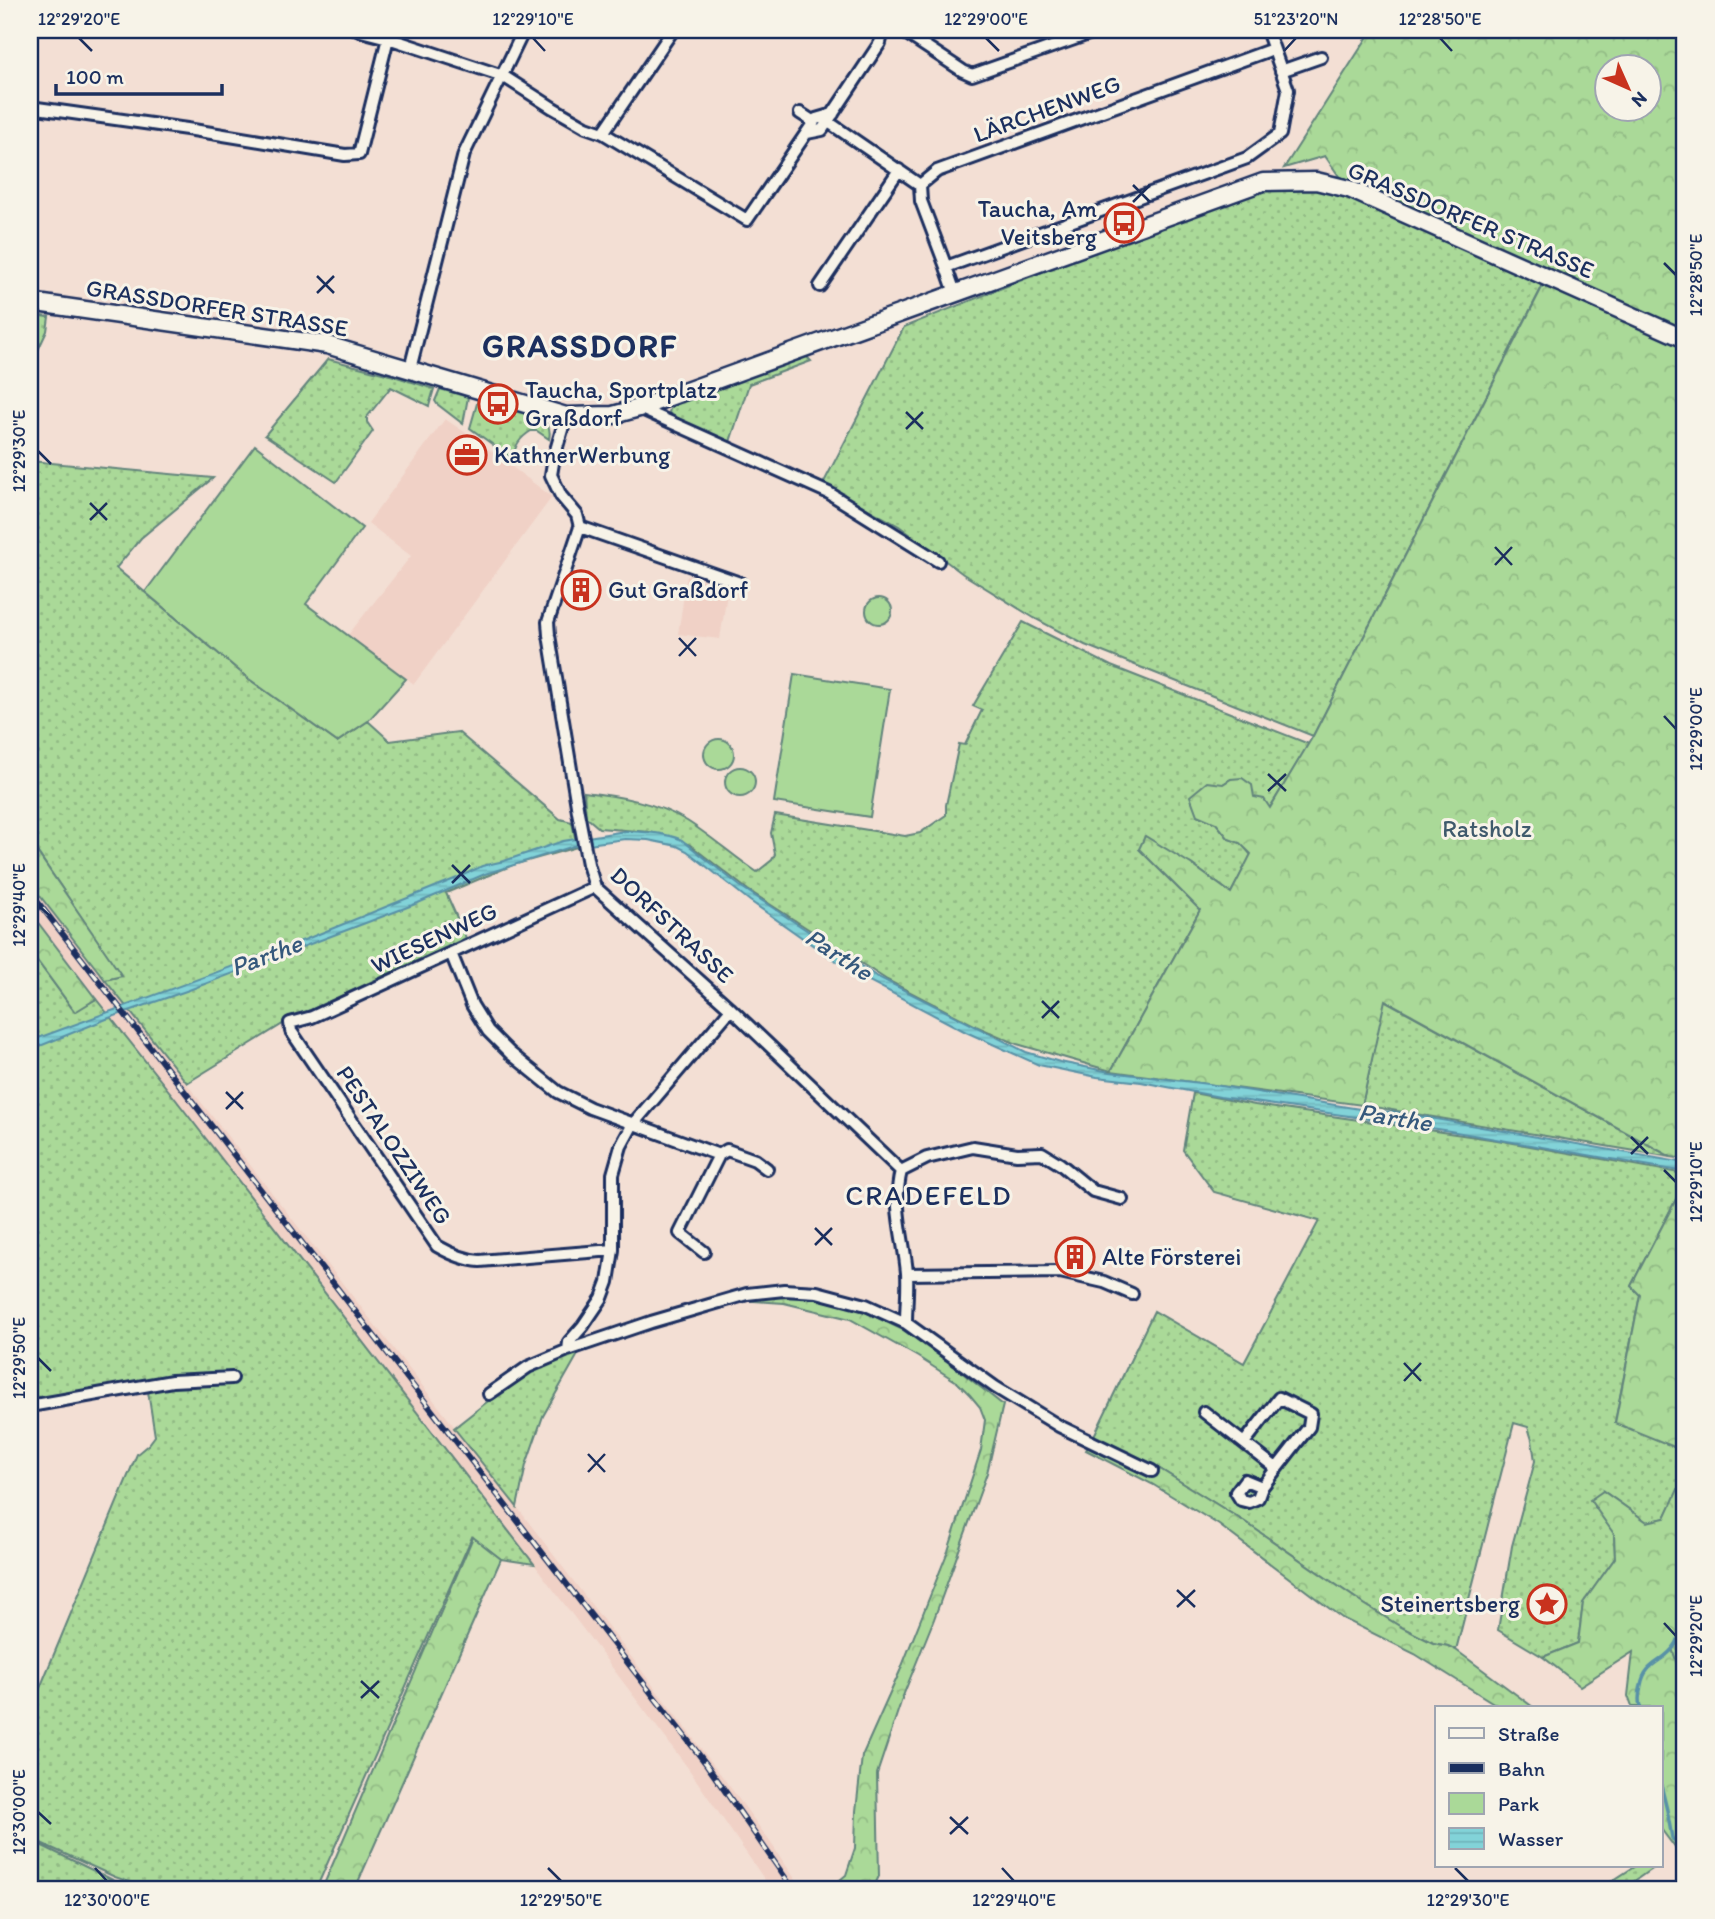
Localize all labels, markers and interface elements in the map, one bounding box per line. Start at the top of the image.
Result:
text: 12°29'20"E [38,8,120,30]
text: 12°29'10"E [492,8,574,30]
text: 12°29'00"E [944,8,1028,30]
text: 51°23'20"N [1253,8,1339,30]
text: 12°28'50"E [1399,8,1481,30]
scale bar [56,52,222,96]
north arrow [1592,52,1662,122]
text: 100 m [66,64,124,89]
street label: LÄRCHENWEG [969,69,1124,149]
text: N [1627,87,1652,112]
street label: GRASSDORFER STRASSE [1344,155,1599,285]
place label: Taucha, Am Veitsberg [978,194,1098,251]
bus stop icon: Taucha, Am Veitsberg [1103,202,1145,244]
text: 12°28'50"E [1685,234,1707,316]
street label: GRASSDORFER STRASSE [84,272,350,343]
district label: GRASSDORF [482,327,678,365]
place label: Taucha, Sportplatz Graßdorf [525,375,717,432]
bus stop icon: Taucha, Sportplatz Graßdorf [477,383,519,425]
text: 12°29'30"E [8,410,30,492]
office icon: KathnerWerbung [446,434,488,476]
place label: KathnerWerbung [494,440,671,469]
building icon: Gut Graßdorf [560,569,602,611]
place label: Gut Graßdorf [608,575,748,604]
text: 12°29'00"E [1685,687,1707,771]
park label: Ratsholz [1442,814,1532,843]
street label: DORFSTRASSE [605,860,740,989]
text: 12°29'40"E [8,863,30,947]
street label: WIESENWEG [366,896,502,979]
water label: Parthe [799,920,880,988]
water label: Parthe [226,926,308,983]
street label: PESTALOZZIWEG [331,1060,458,1230]
water label: Parthe [1356,1095,1436,1139]
text: 12°29'10"E [1685,1141,1707,1223]
district label: CRADEFELD [845,1178,1013,1212]
building icon: Alte Försterei [1054,1236,1096,1278]
place label: Alte Försterei [1102,1242,1241,1271]
text: 12°29'50"E [8,1317,30,1399]
place icon: Steinertsberg [1526,1583,1568,1625]
place label: Steinertsberg [1381,1589,1521,1618]
text: 12°29'20"E [1685,1595,1707,1677]
legend [1435,1706,1662,1867]
text: Straße [1498,1721,1559,1746]
text: Bahn [1498,1756,1545,1781]
text: 12°30'00"E [8,1769,30,1855]
text: Park [1498,1791,1540,1816]
text: Wasser [1498,1826,1564,1851]
text: 12°30'00"E [64,1889,150,1911]
text: 12°29'50"E [520,1889,602,1911]
text: 12°29'40"E [972,1889,1056,1911]
text: 12°29'30"E [1427,1889,1509,1911]

